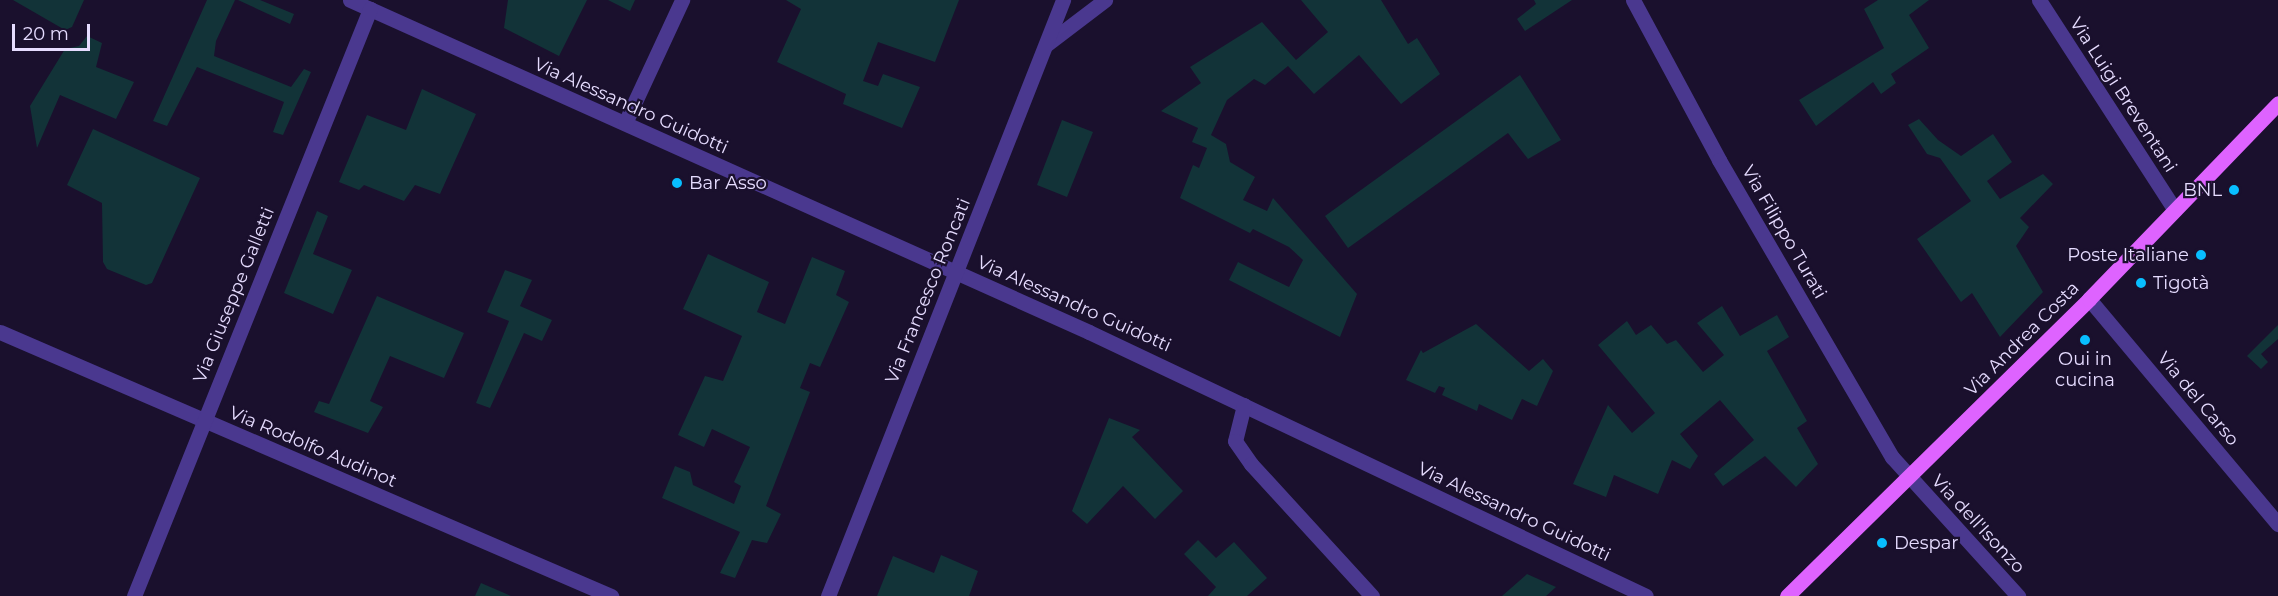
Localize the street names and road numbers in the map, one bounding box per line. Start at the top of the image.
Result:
street label: Via Luigi Breventani [2065,14,2181,176]
street label: Via Alessandro Guidotti [531,53,731,159]
street label: Via Filippo Turati [1737,162,1831,302]
street label: Via Francesco Roncati [881,195,975,387]
street label: Via Giuseppe Galletti [189,204,279,386]
street label: Via Alessandro Guidotti [974,251,1174,357]
street label: Via Andrea Costa [1960,277,2084,401]
street label: Via del Carso [2153,348,2243,450]
street label: Via Rodolfo Audinot [226,402,400,492]
street label: Via Alessandro Guidotti [1414,458,1614,566]
street label: Via dell'Isonzo [1927,470,2029,578]

